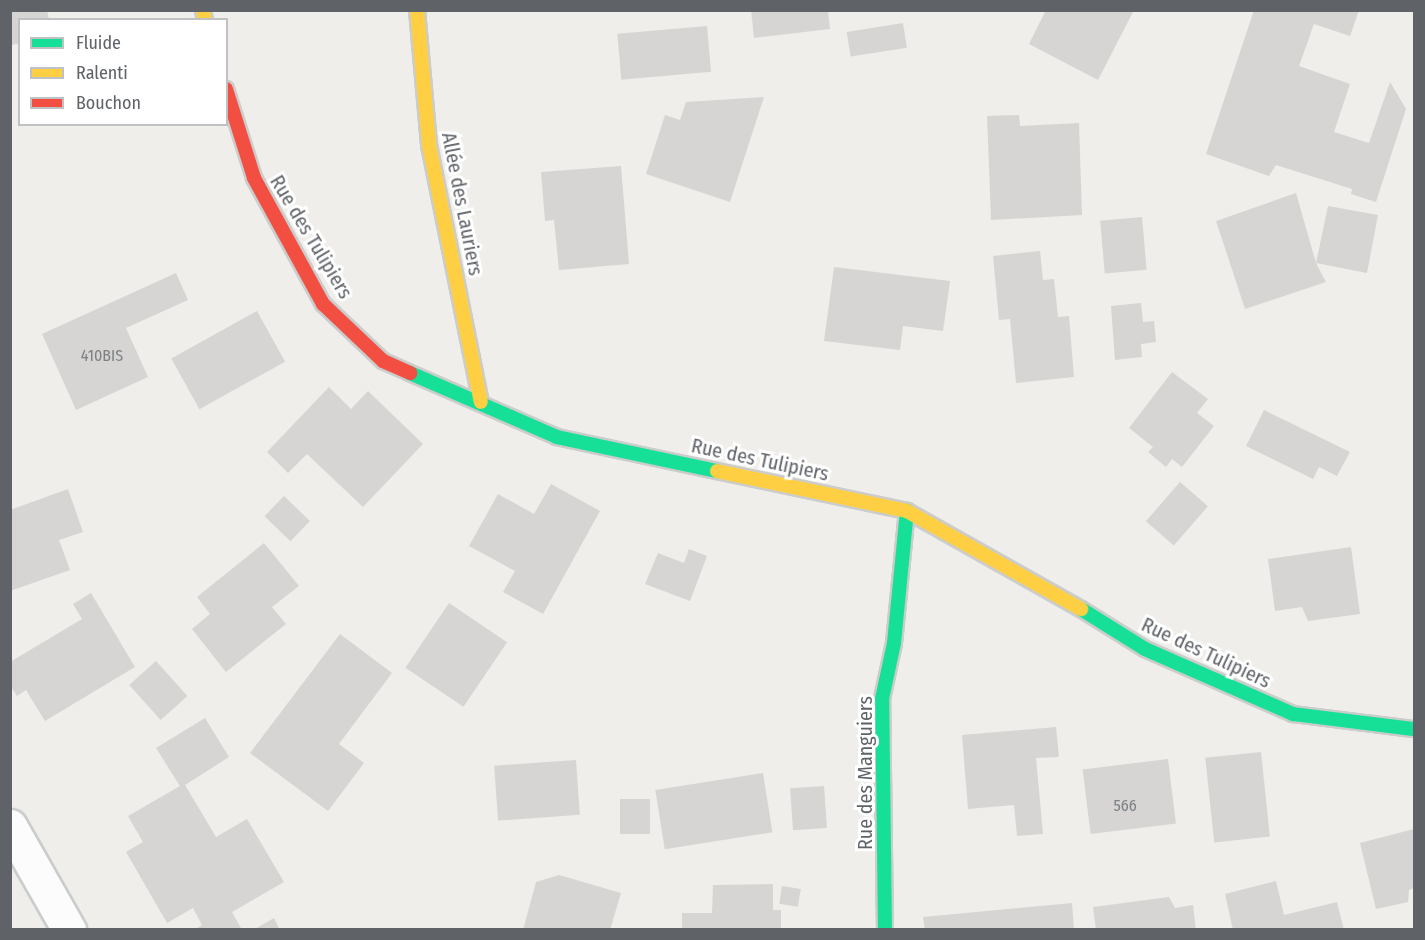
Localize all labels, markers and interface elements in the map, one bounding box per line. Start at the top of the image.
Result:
legend [18,18,228,126]
text: Fluide [76,32,121,54]
text: Ralenti [76,62,128,84]
text: Bouchon [76,92,141,114]
street label: Allée des Lauriers [436,130,488,278]
street label: Rue des Tulipiers [265,171,357,303]
house number: 410BIS [81,346,123,366]
street label: Rue des Tulipiers [689,434,831,486]
street label: Rue des Tulipiers [1138,613,1274,693]
street label: Rue des Manguiers [853,696,877,850]
house number: 566 [1113,796,1137,816]

